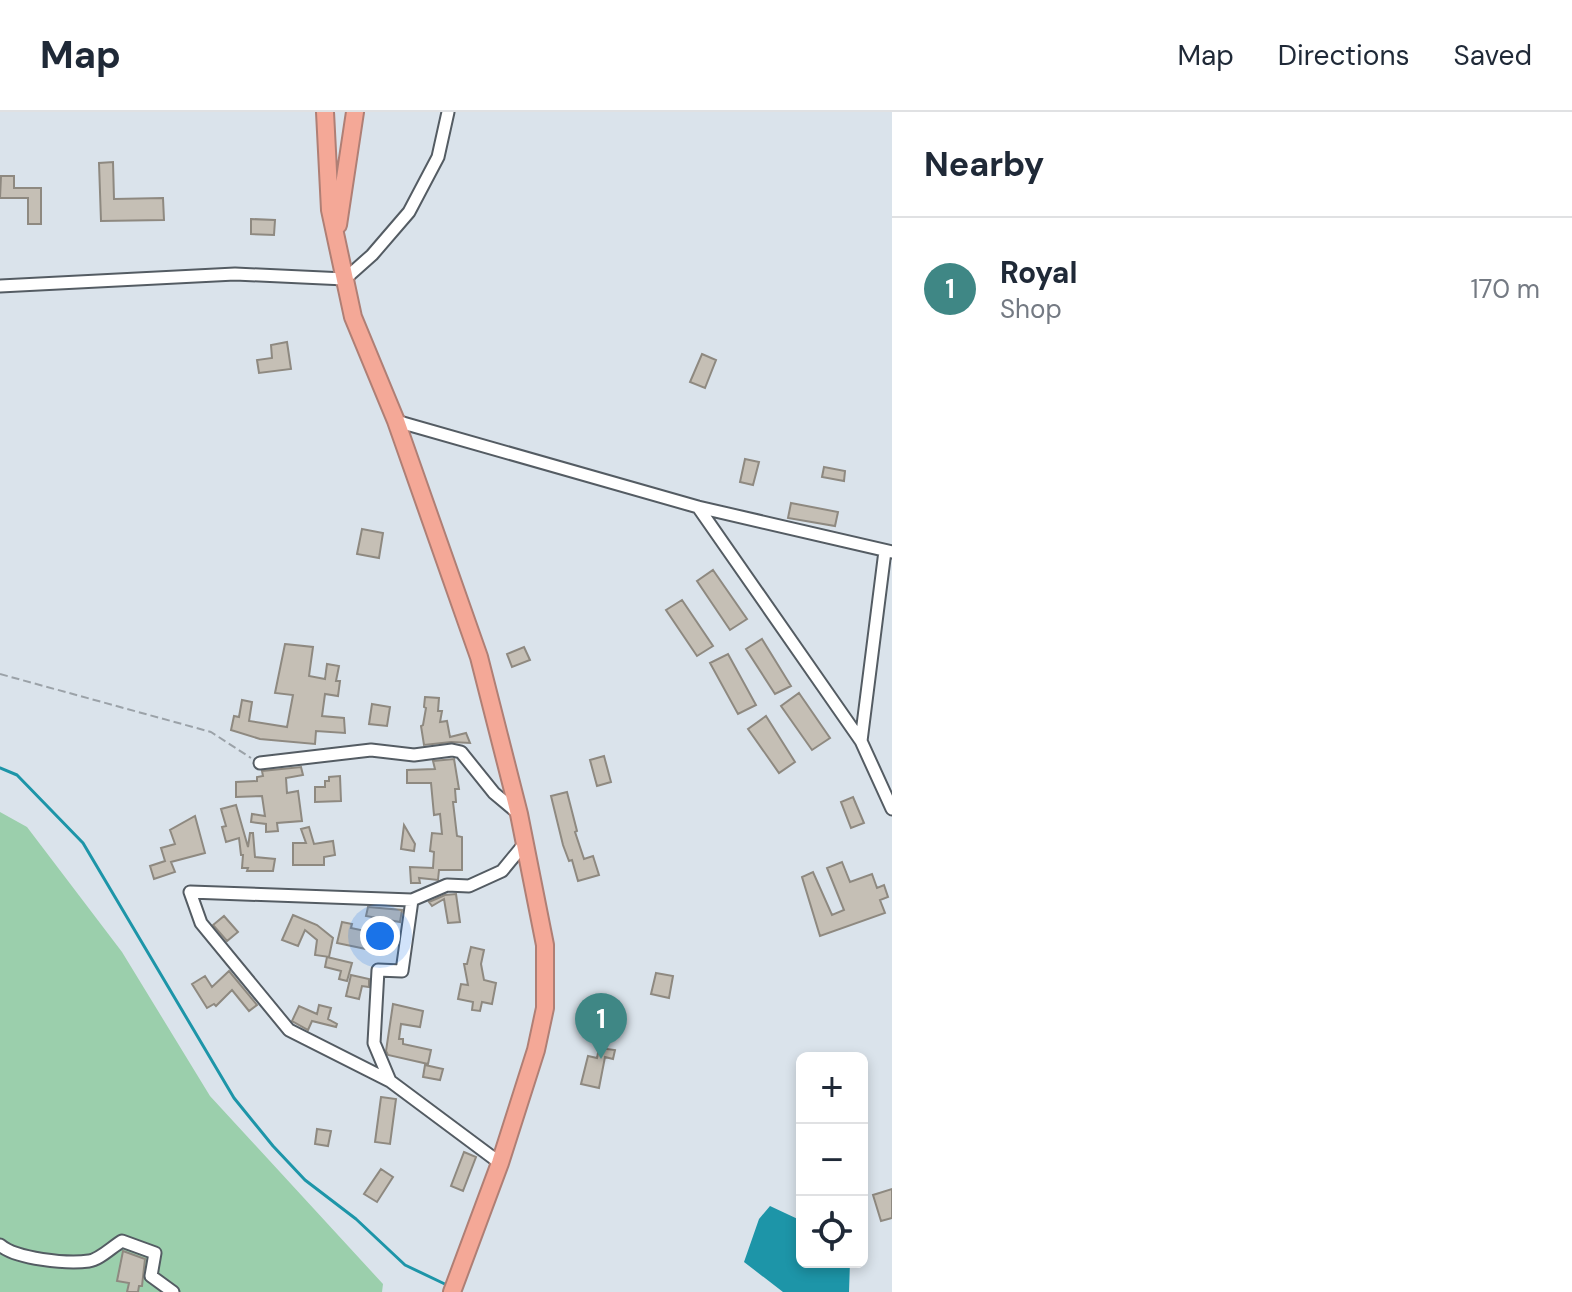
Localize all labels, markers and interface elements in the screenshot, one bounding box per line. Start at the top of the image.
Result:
text: Map [40,30,121,80]
text: Map [1177,37,1234,74]
text: Directions [1278,37,1410,74]
text: Saved [1454,37,1532,74]
text: Nearby [924,142,1044,187]
text: Royal [1000,253,1077,292]
text: 1 [945,272,955,306]
text: 170 m [1471,272,1540,306]
text: Shop [1000,292,1062,326]
your location [360,916,400,956]
pin: 1 [575,993,627,1059]
map controls [796,1052,868,1268]
button: + [796,1052,868,1124]
button: − [796,1124,868,1196]
button: locate [796,1196,868,1268]

